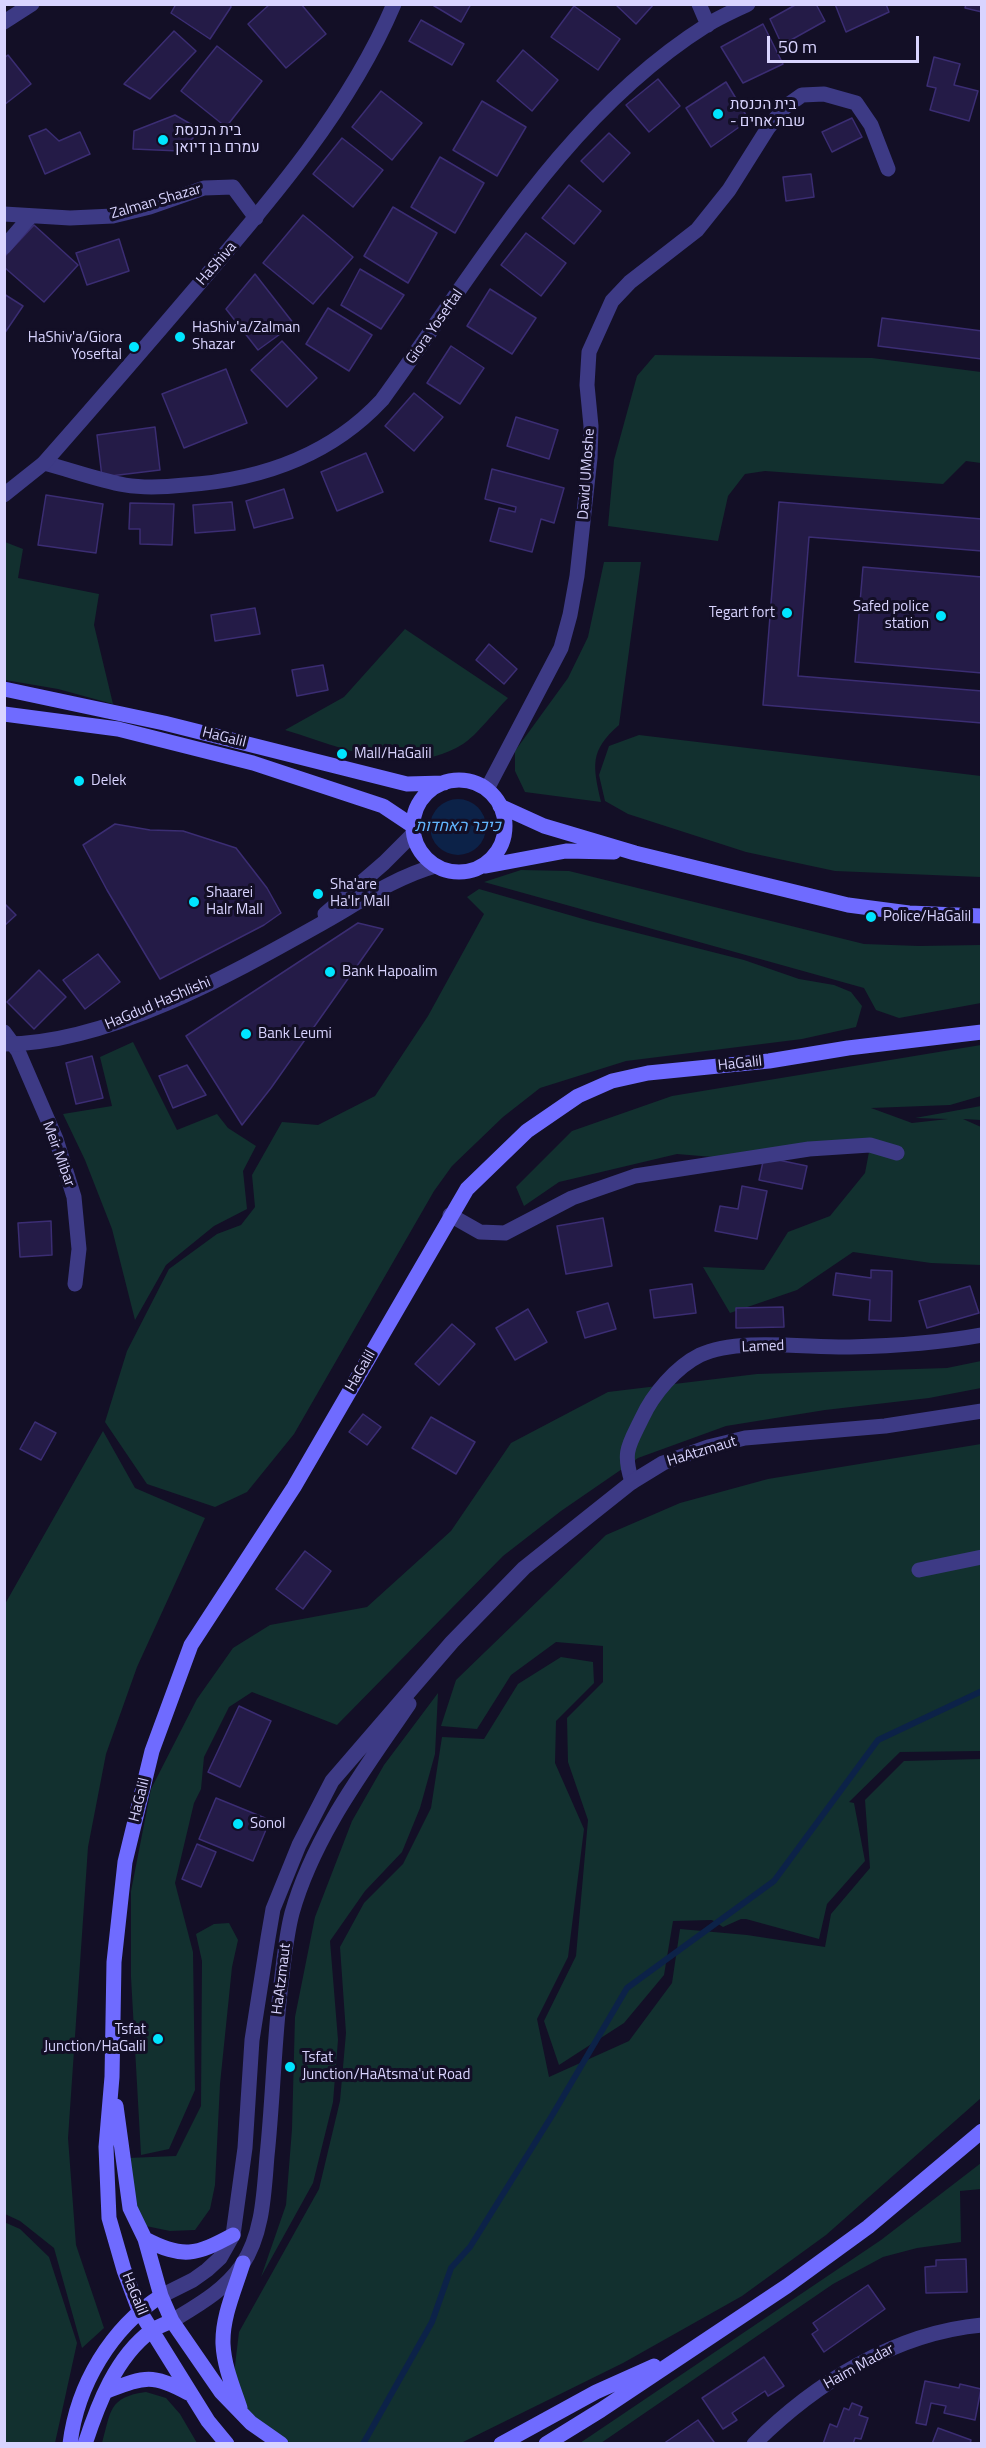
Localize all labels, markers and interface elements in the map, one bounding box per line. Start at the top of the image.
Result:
scale bar [770,24,922,62]
text: 50 m [778,33,817,60]
place label: בית הכנסת - שבת אחים [730,96,805,131]
marker: בית הכנסת - שבת אחים [711,107,725,121]
place label: בית הכנסת עמרם בן דיואן [175,122,260,157]
marker: בית הכנסת עמרם בן דיואן [156,133,170,147]
street label: Zalman Shazar [109,180,203,224]
street label: HaShiva [193,239,241,289]
street label: Giora Yoseftal [403,286,467,368]
place label: HaShiv'a/Zalman Shazar [192,319,300,354]
place label: HaShiv'a/Giora Yoseftal [28,329,122,364]
marker: HaShiv'a/Zalman Shazar [173,330,187,344]
marker: HaShiv'a/Giora Yoseftal [127,340,141,354]
street label: David UMoshe [575,428,599,520]
place label: Safed police station [853,598,929,633]
place label: Tegart fort [709,604,775,622]
marker: Tegart fort [780,606,794,620]
marker: Safed police station [934,609,948,623]
street label: HaGalil [200,724,248,752]
place label: Mall/HaGalil [354,745,432,763]
marker: Mall/HaGalil [335,747,349,761]
place label: Delek [91,772,126,790]
marker: Delek [72,774,86,788]
water label: כיכר האחדות [415,817,501,837]
place label: Sha'are Ha'Ir Mall [330,876,390,911]
place label: Shaarei HaIr Mall [206,884,263,919]
marker: Sha'are Ha'Ir Mall [311,887,325,901]
marker: Shaarei HaIr Mall [187,895,201,909]
place label: Police/HaGalil [883,908,971,926]
marker: Police/HaGalil [864,910,878,924]
place label: Bank Hapoalim [342,963,438,981]
marker: Bank Hapoalim [323,965,337,979]
street label: HaGdud HaShlishi [103,974,213,1034]
place label: Bank Leumi [258,1025,332,1043]
marker: Bank Leumi [239,1027,253,1041]
street label: HaGalil [717,1053,763,1075]
street label: Meir Mibar [38,1119,78,1189]
street label: Lamed [741,1337,785,1357]
street label: HaGalil [342,1347,380,1395]
street label: HaAtzmaut [665,1433,739,1471]
street label: HaGalil [126,1776,154,1824]
place label: Sonol [250,1815,285,1833]
marker: Sonol [231,1817,245,1831]
street label: HaAtzmaut [269,1942,295,2016]
place label: Tsfat Junction/HaGalil [44,2021,146,2056]
marker: Tsfat Junction/HaGalil [151,2032,165,2046]
place label: Tsfat Junction/HaAtsma'ut Road [302,2049,470,2084]
marker: Tsfat Junction/HaAtsma'ut Road [283,2060,297,2074]
street label: HaGalil [117,2270,151,2318]
street label: Haim Madar [821,2340,897,2394]

